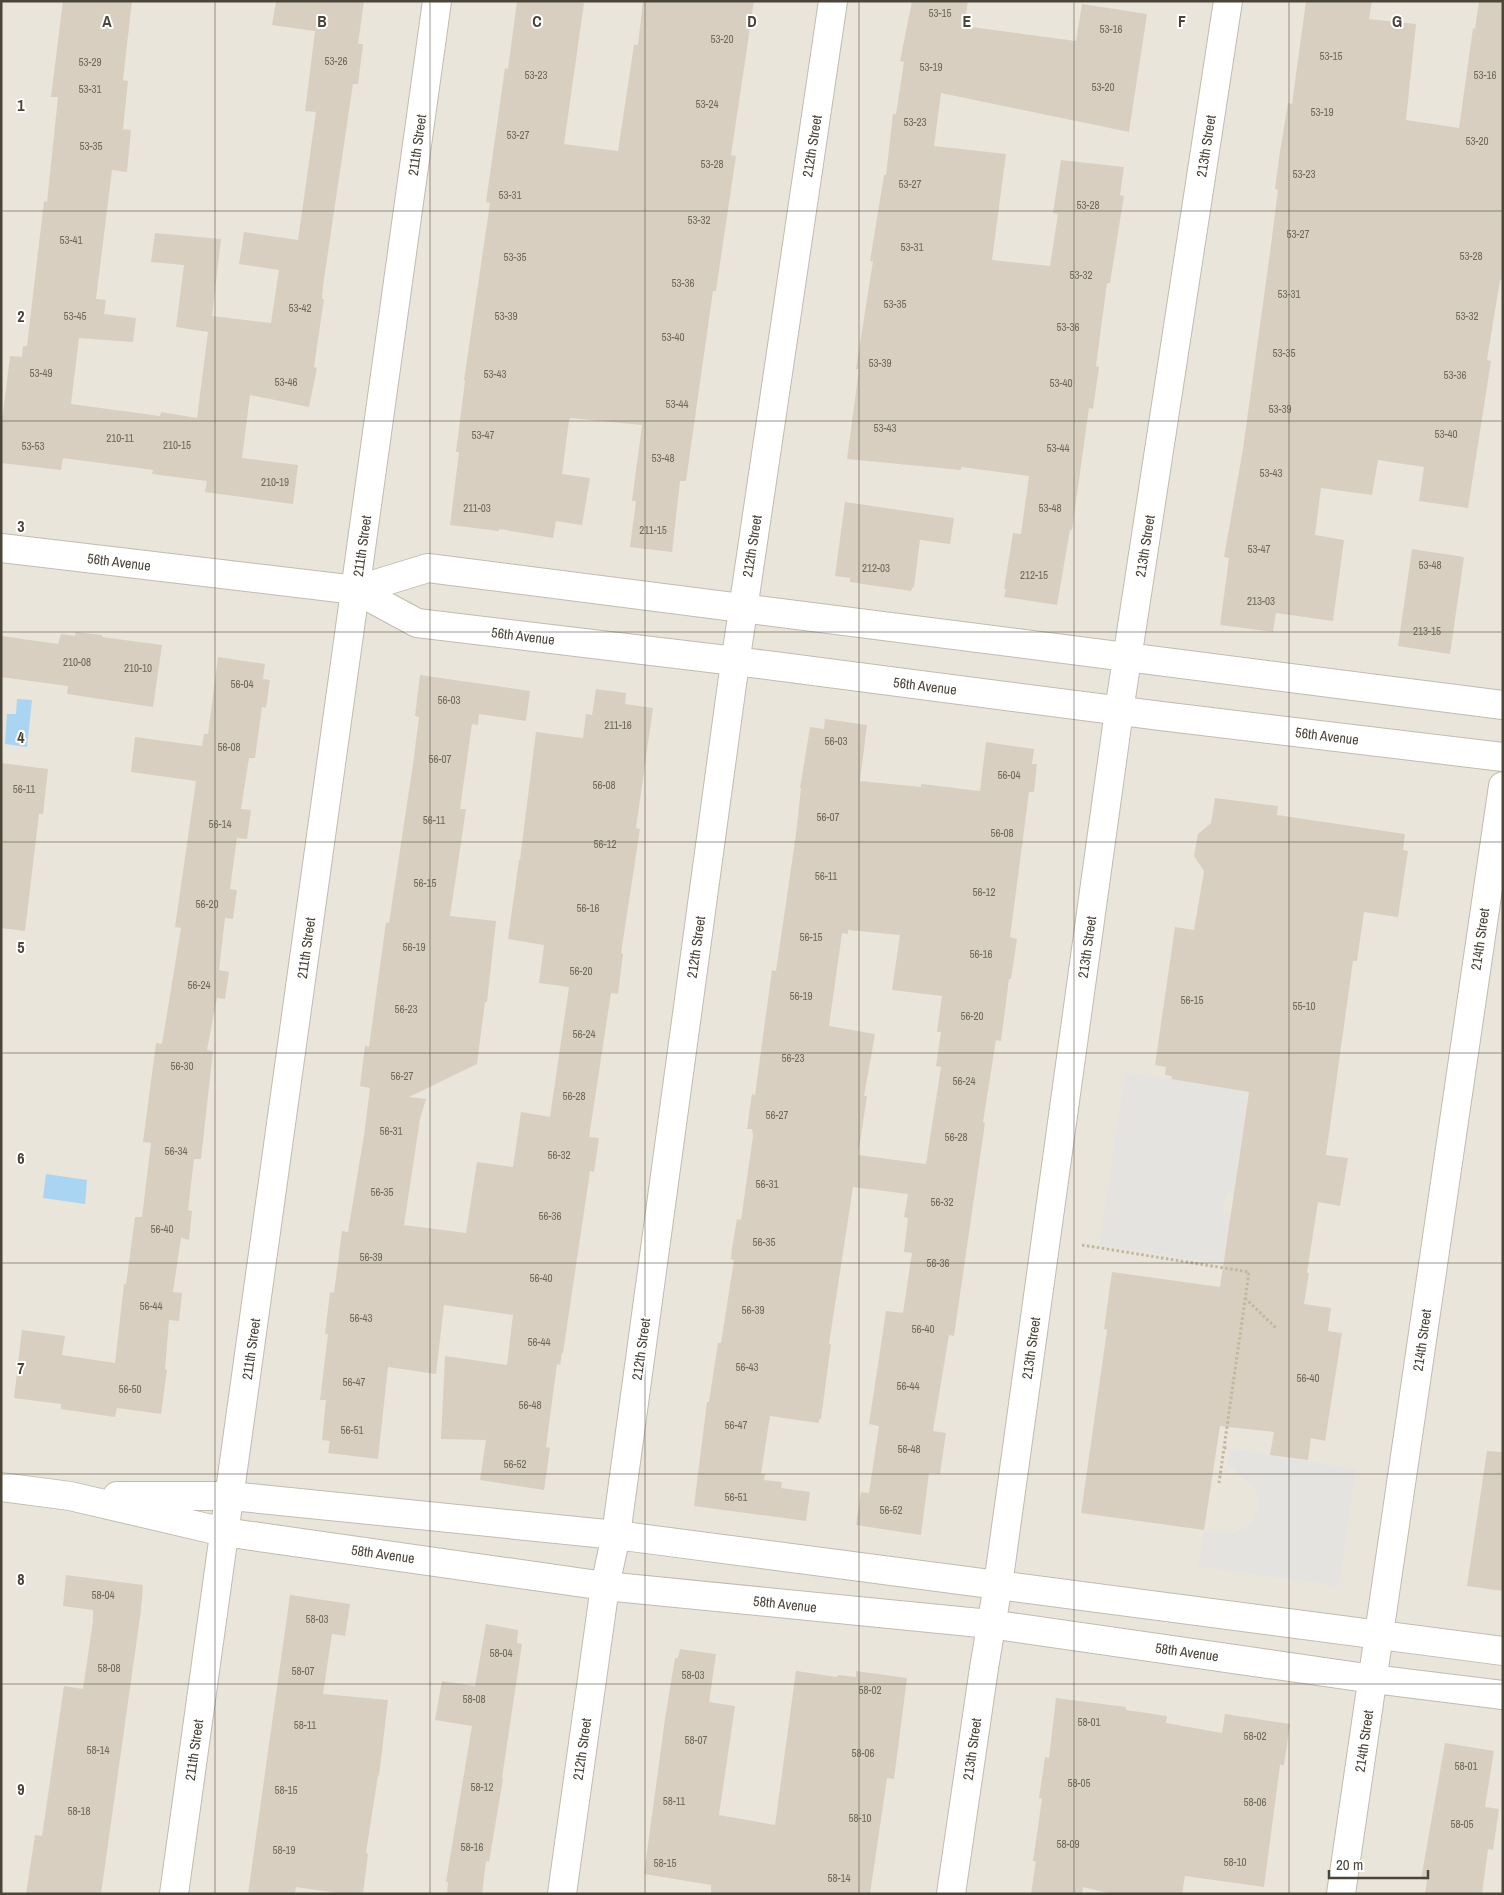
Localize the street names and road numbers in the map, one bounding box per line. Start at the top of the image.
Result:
street label: 211th Street [404,113,430,177]
street label: 212th Street [798,114,826,178]
street label: 213th Street [1192,114,1220,178]
street label: 211th Street [349,514,375,578]
street label: 212th Street [738,514,766,578]
street label: 213th Street [1131,514,1159,578]
street label: 56th Avenue [86,549,152,575]
street label: 56th Avenue [490,623,556,649]
street label: 56th Avenue [892,673,958,699]
street label: 56th Avenue [1294,723,1360,749]
street label: 214th Street [1467,907,1493,971]
street label: 212th Street [683,915,709,979]
street label: 213th Street [1074,915,1100,979]
street label: 211th Street [293,916,319,980]
street label: 214th Street [1409,1308,1435,1372]
street label: 213th Street [1018,1316,1044,1380]
street label: 211th Street [238,1317,264,1381]
street label: 212th Street [628,1317,654,1381]
street label: 58th Avenue [350,1541,416,1567]
street label: 58th Avenue [752,1592,818,1616]
street label: 58th Avenue [1154,1639,1220,1665]
street label: 214th Street [1351,1709,1377,1773]
street label: 212th Street [569,1717,595,1781]
street label: 213th Street [959,1717,985,1781]
street label: 211th Street [181,1718,207,1782]

